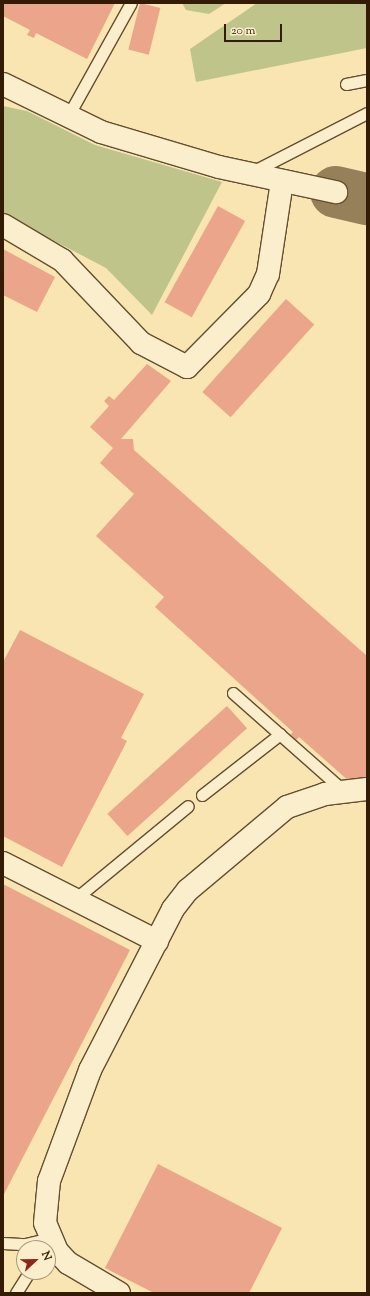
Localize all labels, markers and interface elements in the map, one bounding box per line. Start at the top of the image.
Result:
scale bar [226,16,284,42]
text: 20 m [231,22,255,40]
north arrow [16,1240,56,1280]
text: N [37,1249,55,1263]

